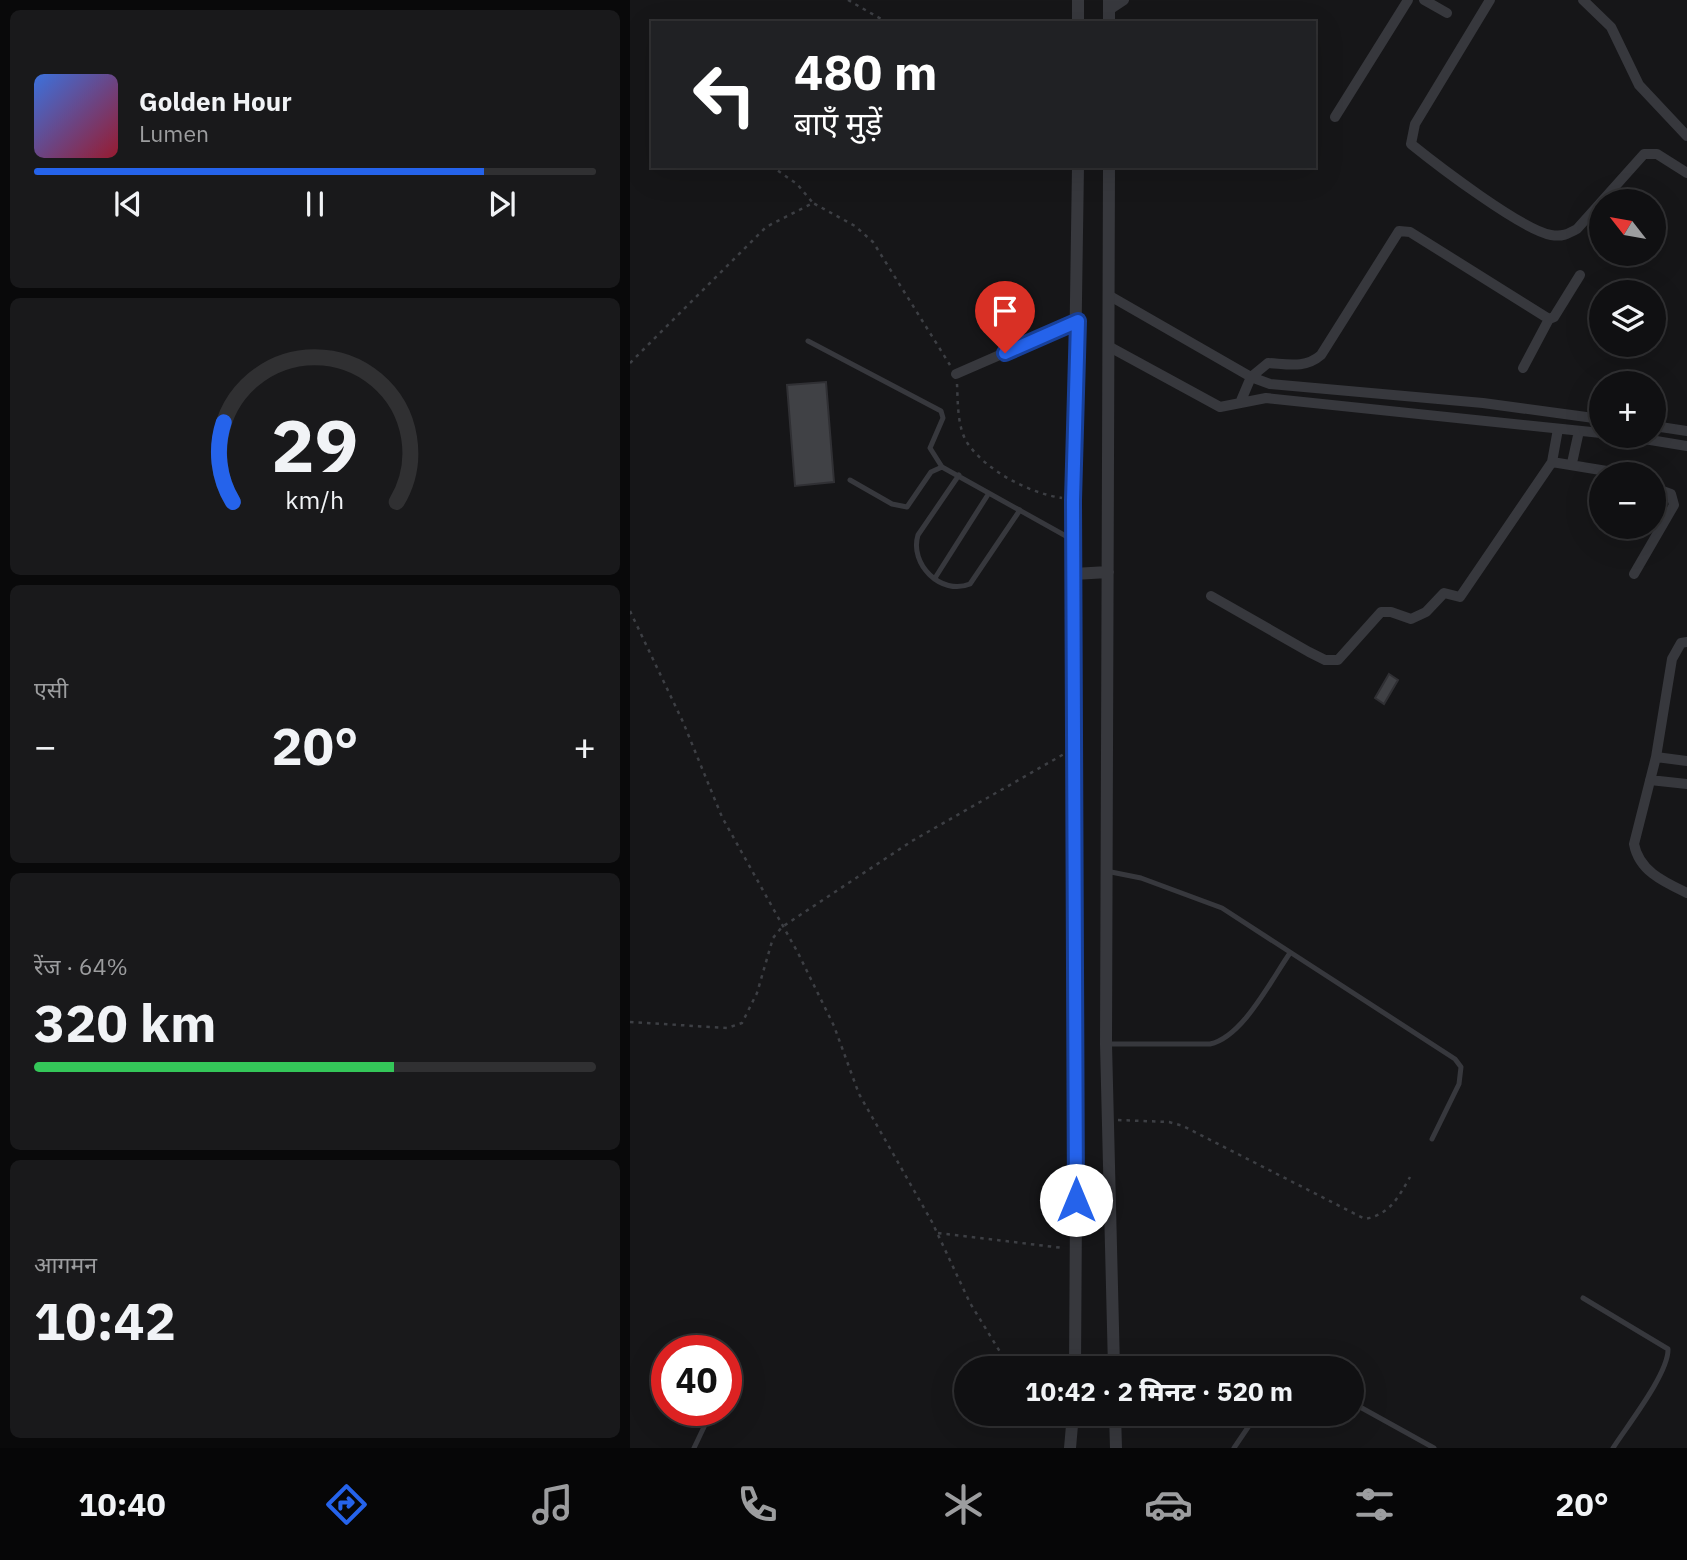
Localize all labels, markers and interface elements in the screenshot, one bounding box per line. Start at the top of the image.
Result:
text: 480 m [794,40,938,103]
icon: left [679,49,770,140]
text: Golden Hour [139,84,292,118]
text: बाएँ मुड़ें [794,102,882,144]
text: Lumen [139,118,209,148]
icon: previous [109,185,147,223]
icon: pause [296,185,334,223]
icon: next [483,185,521,223]
north arrow [1589,189,1666,266]
map controls [1589,189,1666,539]
button: layers [1589,280,1666,357]
pin [975,281,1035,353]
icon: arrive [986,292,1024,330]
button: + [1589,371,1666,448]
text: 29 [271,398,359,493]
button: − [1589,462,1666,539]
text: km/h [286,483,344,516]
text: एसी [34,674,68,704]
text: 20° [272,712,358,779]
text: − [34,721,57,770]
text: + [573,721,596,770]
text: रेंज · 64% [34,951,128,981]
text: 320 km [34,989,216,1056]
position arrow [1039,1163,1113,1237]
text: आगमन [34,1249,97,1279]
text: 10:42 [34,1287,176,1354]
speed limit sign: 40 [651,1335,742,1426]
text: 10:42 · 2 मिनट · 520 m [1025,1374,1293,1408]
icon: directions [322,1480,371,1529]
icon: music [528,1480,577,1529]
icon: phone [733,1480,782,1529]
icon: climate [939,1480,988,1529]
icon: car [1144,1480,1193,1529]
icon: filters [1350,1480,1399,1529]
text: 10:40 [78,1483,166,1525]
text: 20° [1555,1483,1609,1525]

